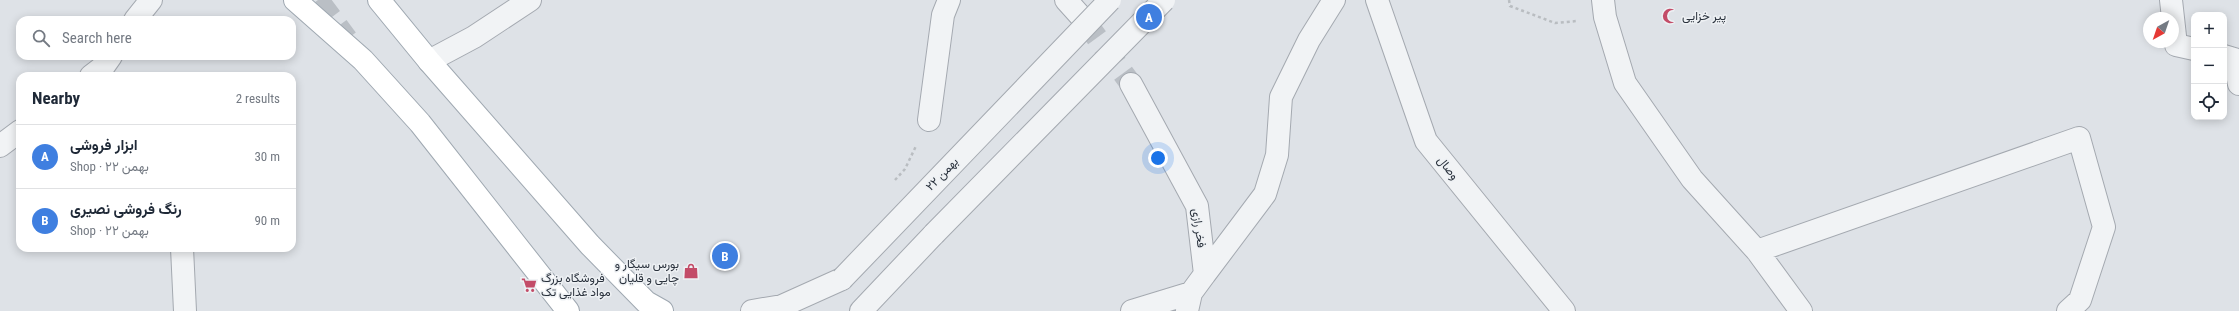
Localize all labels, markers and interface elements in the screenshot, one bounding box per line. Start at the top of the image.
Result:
pin: A [1136,2,1162,32]
mosque icon: پیر خزایی [1661,7,1679,25]
place label: پیر خزایی [1682,9,1726,24]
north arrow [2143,12,2179,48]
map controls [2191,12,2227,120]
button: + [2191,12,2227,48]
search box [16,16,296,60]
icon: search [30,27,52,49]
text: Search here [62,29,132,47]
button: − [2191,48,2227,84]
button: locate [2191,84,2227,120]
text: Nearby [32,88,80,108]
text: 2 results [236,91,280,106]
text: ابزار فروشی [70,136,138,154]
your location [1148,148,1168,168]
text: A [41,149,49,164]
text: 30 m [254,149,280,164]
street label: وصال [1434,153,1462,183]
street label: ۲۲ بهمن [923,155,962,194]
text: Shop · ۲۲ بهمن [70,159,149,174]
text: رنگ فروشی نصیری [70,200,182,218]
street label: فخر رازی [1188,207,1209,249]
text: B [41,213,49,228]
text: 90 m [254,213,280,228]
text: Shop · ۲۲ بهمن [70,223,149,238]
pin: B [712,241,738,271]
place label: بورس سیگار و چایی و قلیان [615,257,679,286]
shop icon: بورس سیگار و چایی و قلیان [682,262,700,280]
place label: فروشگاه بزرگ مواد غذایی تک [541,271,611,300]
supermarket icon: فروشگاه بزرگ مواد غذایی تک [520,276,538,294]

